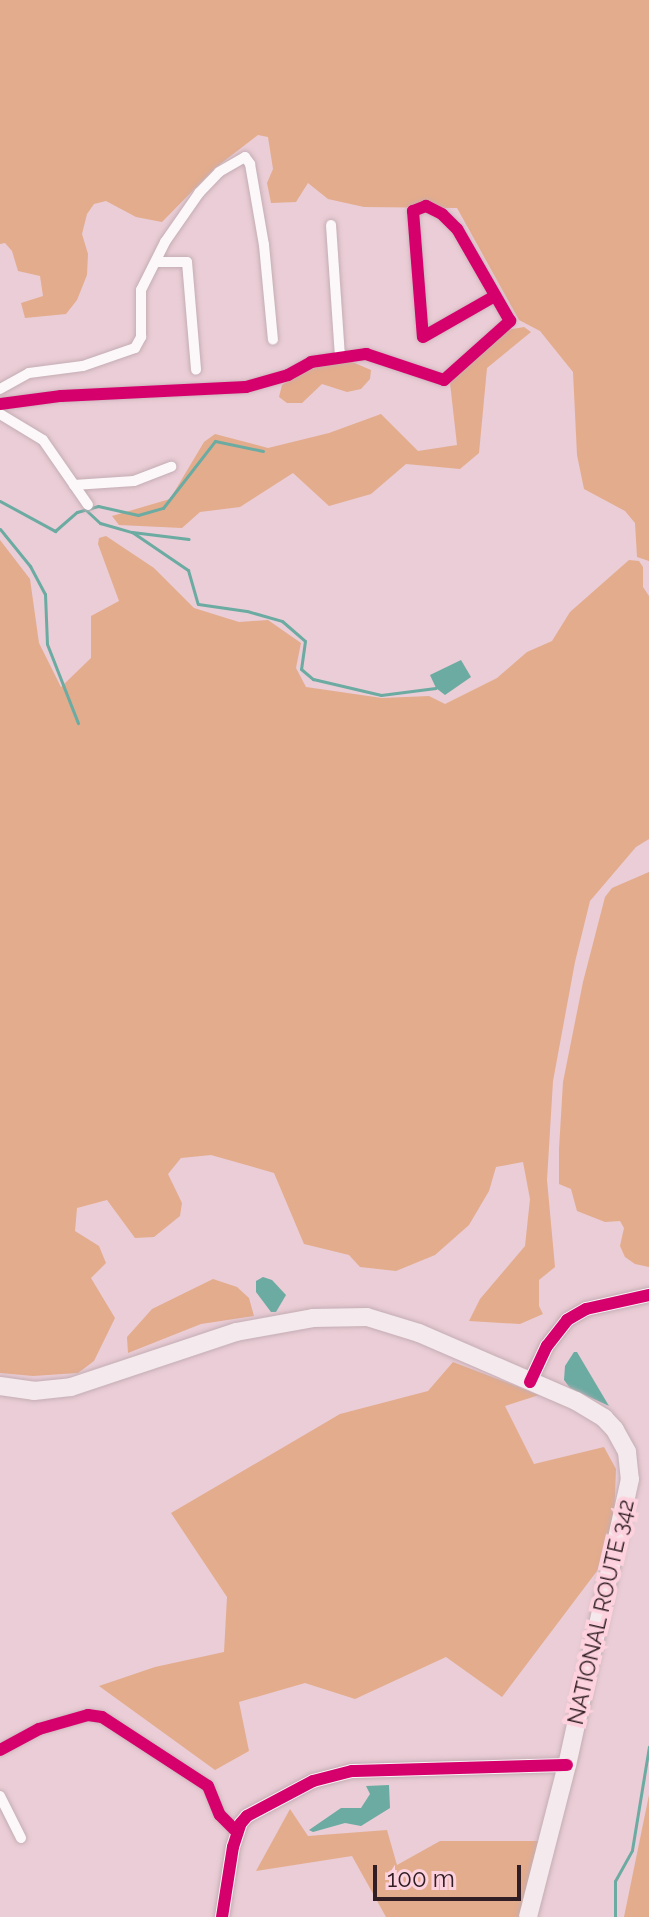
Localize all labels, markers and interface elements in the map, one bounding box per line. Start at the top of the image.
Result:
street label: NATIONAL ROUTE 342 [562,1496,640,1728]
scale bar [377,1849,525,1899]
text: 100 m [387,1864,455,1893]

